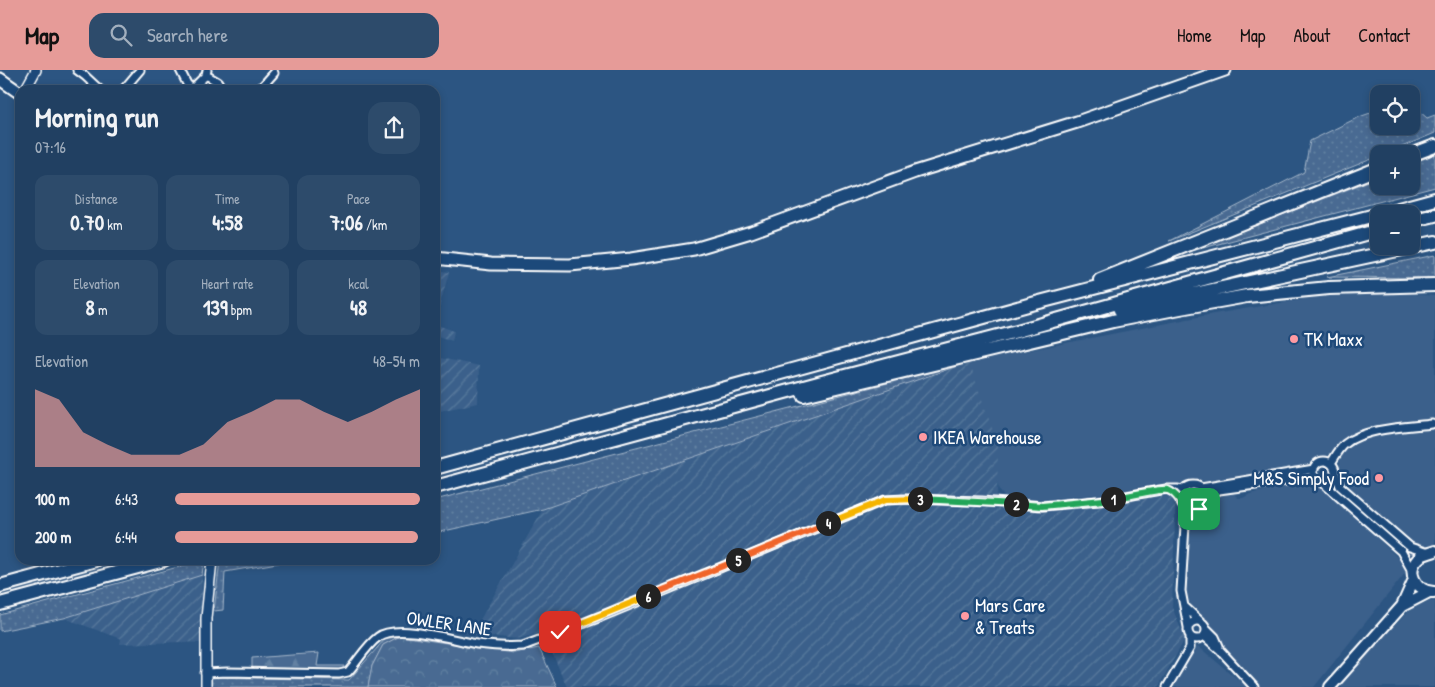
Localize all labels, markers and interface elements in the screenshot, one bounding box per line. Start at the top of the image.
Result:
search box [89,13,439,58]
text: Map [25,19,59,51]
icon: search [107,21,135,49]
text: Search here [147,22,228,48]
text: Home [1177,23,1212,48]
text: Map [1240,23,1265,48]
text: About [1293,23,1330,48]
text: Contact [1358,23,1410,48]
map controls [1370,85,1420,255]
button: locate [1370,85,1420,135]
text: Morning run [35,98,159,136]
button: share [368,102,420,154]
text: 07:16 [35,136,66,158]
button: + [1370,145,1420,195]
text: Distance [75,189,118,208]
text: Time [215,189,240,208]
text: Pace [347,189,370,208]
button: − [1370,205,1420,255]
text: 0.70 [70,208,104,237]
text: 4:58 [212,208,243,237]
text: 7:06 [330,208,363,237]
text: km [104,215,123,234]
text: /km [363,215,387,234]
text: Elevation [73,274,120,293]
text: Heart rate [201,274,254,293]
text: kcal [348,274,369,293]
text: 8 [86,293,95,322]
text: 139 [203,293,228,322]
text: 48 [350,293,367,322]
text: m [95,300,107,319]
text: bpm [228,300,252,319]
place label: TK Maxx [1304,326,1363,352]
marker: TK Maxx [1288,333,1300,345]
text: Elevation [35,350,88,372]
text: 48–54 m [373,350,420,372]
place label: IKEA Warehouse [933,424,1042,450]
marker: IKEA Warehouse [917,431,929,443]
place label: M&S Simply Food [1253,465,1370,491]
marker: M&S Simply Food [1373,472,1385,484]
pin: 3 [908,486,932,512]
pin: 1 [1100,486,1126,512]
text: 100 m [35,488,70,510]
text: 6:43 [115,488,138,510]
pin [1178,488,1220,530]
text: 3 [917,490,924,509]
text: 1 [1111,490,1116,509]
pin: 2 [1004,492,1028,516]
text: 2 [1013,495,1020,514]
icon: arrive [1185,495,1213,523]
pin: 4 [816,510,840,536]
text: 4 [826,514,831,533]
text: 200 m [35,526,71,548]
text: 6:44 [115,526,137,548]
pin: 5 [726,548,750,572]
text: 5 [736,551,741,570]
pin: 6 [636,584,660,608]
text: 6 [646,587,651,606]
place label: Mars Care & Treats [975,592,1046,640]
street label: OWLER LANE [405,604,494,642]
marker: Mars Care & Treats [959,610,971,622]
pin [539,611,581,653]
icon: check [546,618,574,646]

